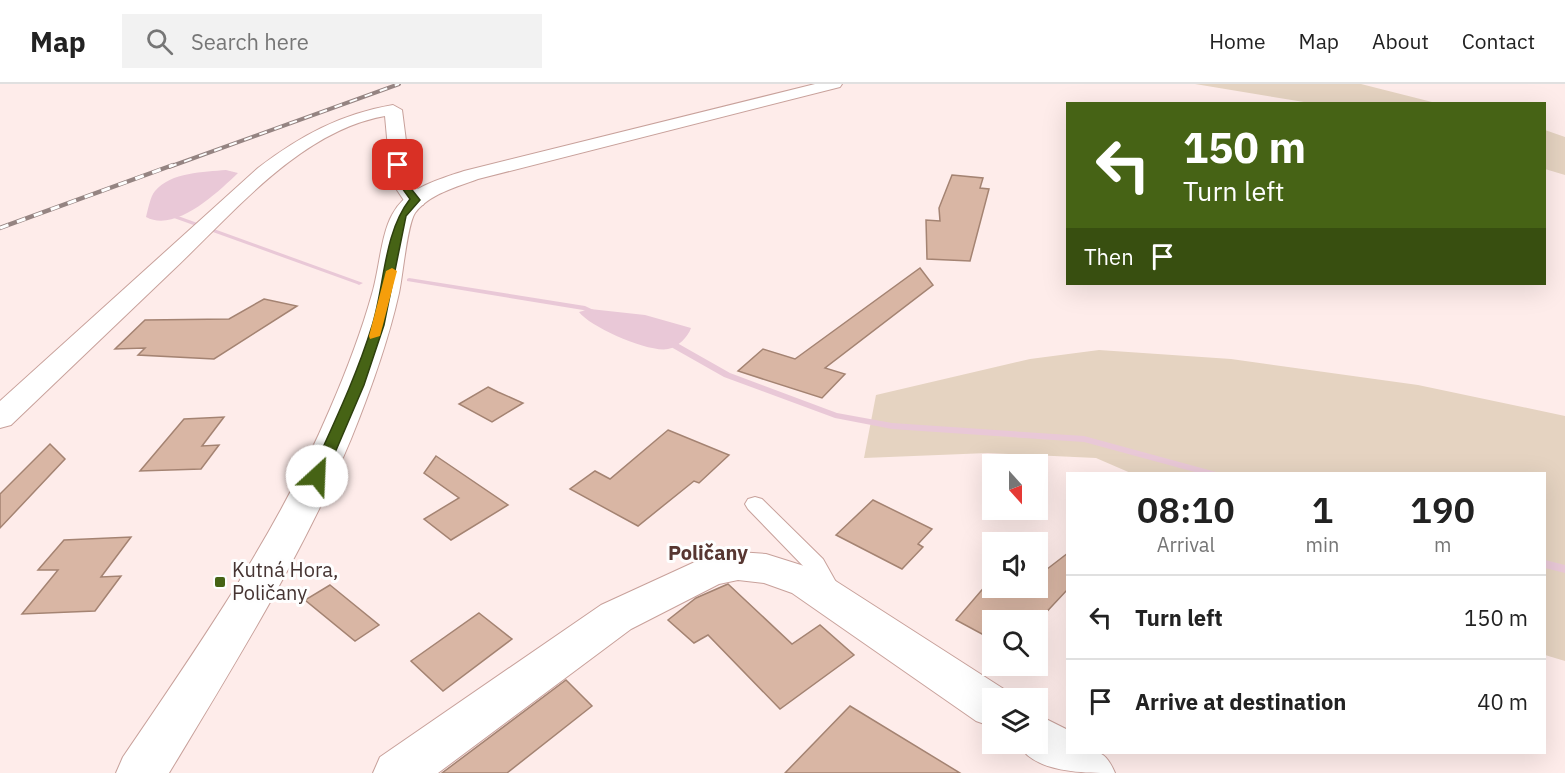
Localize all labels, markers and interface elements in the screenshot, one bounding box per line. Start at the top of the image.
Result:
search box [122,14,542,68]
text: Map [30,23,86,60]
icon: search [143,25,176,58]
text: Search here [191,27,309,56]
text: Home [1209,27,1266,55]
text: Map [1299,27,1339,55]
text: About [1372,27,1429,55]
text: Contact [1462,27,1535,55]
text: 150 m [1183,120,1306,175]
icon: left [1084,126,1162,204]
pin [372,139,423,190]
icon: arrive [381,148,414,181]
text: Turn left [1183,173,1284,208]
icon: arrive [1146,240,1179,273]
text: Then [1084,242,1134,271]
position arrow [285,444,349,508]
north arrow [982,454,1048,520]
map controls [982,454,1048,754]
text: 08:10 [1137,486,1235,533]
text: 1 [1312,486,1333,533]
text: 190 [1410,486,1475,533]
text: Arrival [1157,531,1215,558]
text: min [1306,531,1339,558]
text: m [1434,531,1451,558]
button: sound [982,532,1048,598]
district label: Poličany [668,539,748,566]
place label: Kutná Hora, Poličany [232,556,339,606]
marker: Kutná Hora, Poličany [213,575,227,589]
icon: left [1084,601,1117,634]
text: Turn left [1135,603,1223,632]
text: 150 m [1464,603,1528,632]
button: search [982,610,1048,676]
icon: arrive [1084,685,1117,718]
text: Arrive at destination [1135,687,1346,716]
text: 40 m [1477,687,1528,716]
button: layers [982,688,1048,754]

